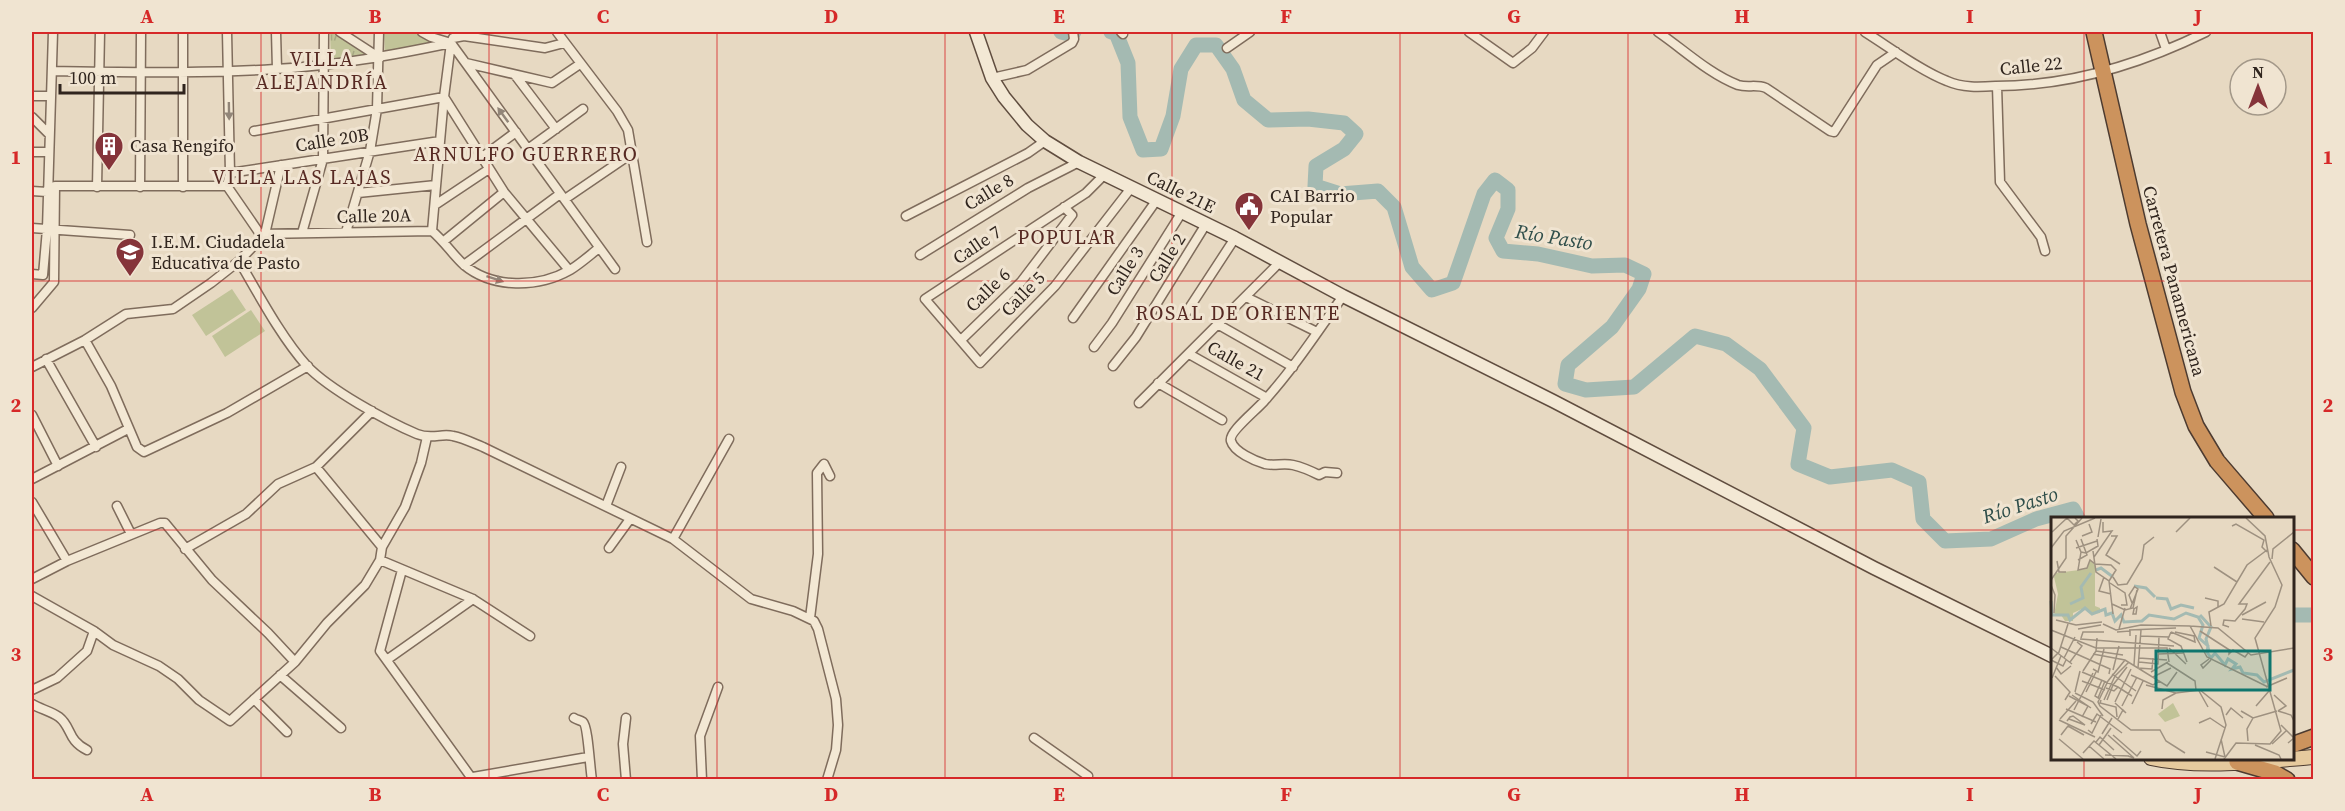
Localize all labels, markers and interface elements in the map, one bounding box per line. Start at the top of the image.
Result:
text: A [140,2,154,30]
text: B [368,2,382,30]
text: C [597,2,609,30]
text: D [824,2,838,30]
text: E [1053,2,1065,30]
text: F [1280,2,1292,30]
text: G [1507,2,1521,30]
text: H [1734,2,1750,30]
text: I [1966,2,1974,30]
text: J [2192,2,2202,30]
district label: VILLA ALEJANDRÍA [255,45,389,96]
street label: Calle 22 [1999,50,2063,81]
scale bar [60,57,184,95]
north arrow [2228,57,2288,117]
text: N [2252,61,2264,83]
text: 100 m [69,65,116,90]
one-way arrow [224,101,233,120]
one-way arrow [498,108,510,123]
street label: Calle 20B [293,121,370,158]
building icon: Casa Rengifo [93,130,125,172]
place label: Casa Rengifo [130,133,234,158]
district label: ARNULFO GUERRERO [414,140,638,168]
text: 1 [11,143,21,171]
text: 1 [2323,143,2333,171]
district label: VILLA LAS LAJAS [212,163,392,191]
street label: Calle 21E [1143,164,1220,219]
street label: Calle 8 [959,167,1018,216]
place label: CAI Barrio Popular [1270,183,1355,229]
street label: Carretera Panamericana [2137,183,2212,380]
public building icon: CAI Barrio Popular [1233,190,1265,232]
street label: Calle 20A [336,202,412,229]
water label: Río Pasto [1512,217,1595,257]
street label: Calle 7 [948,219,1006,270]
district label: POPULAR [1017,223,1117,251]
street label: Calle 2 [1142,228,1191,287]
place label: I.E.M. Ciudadela Educativa de Pasto [151,229,300,275]
school or university icon: I.E.M. Ciudadela Educativa de Pasto [114,236,146,278]
street label: Calle 3 [1100,241,1149,300]
street label: Calle 6 [960,262,1016,317]
street label: Calle 5 [995,266,1050,322]
one-way arrow [486,275,504,285]
district label: ROSAL DE ORIENTE [1135,299,1341,327]
street label: Calle 21 [1203,334,1270,387]
text: 2 [11,391,22,419]
text: 2 [2323,391,2334,419]
water label: Río Pasto [1978,480,2062,531]
inset map [2051,517,2294,760]
text: 3 [11,640,22,668]
text: 3 [2323,640,2334,668]
text: A [140,780,154,808]
text: B [368,780,382,808]
text: C [597,780,609,808]
text: D [824,780,838,808]
text: E [1053,780,1065,808]
text: F [1280,780,1292,808]
text: G [1507,780,1521,808]
text: H [1734,780,1750,808]
text: I [1966,780,1974,808]
text: J [2192,780,2202,808]

